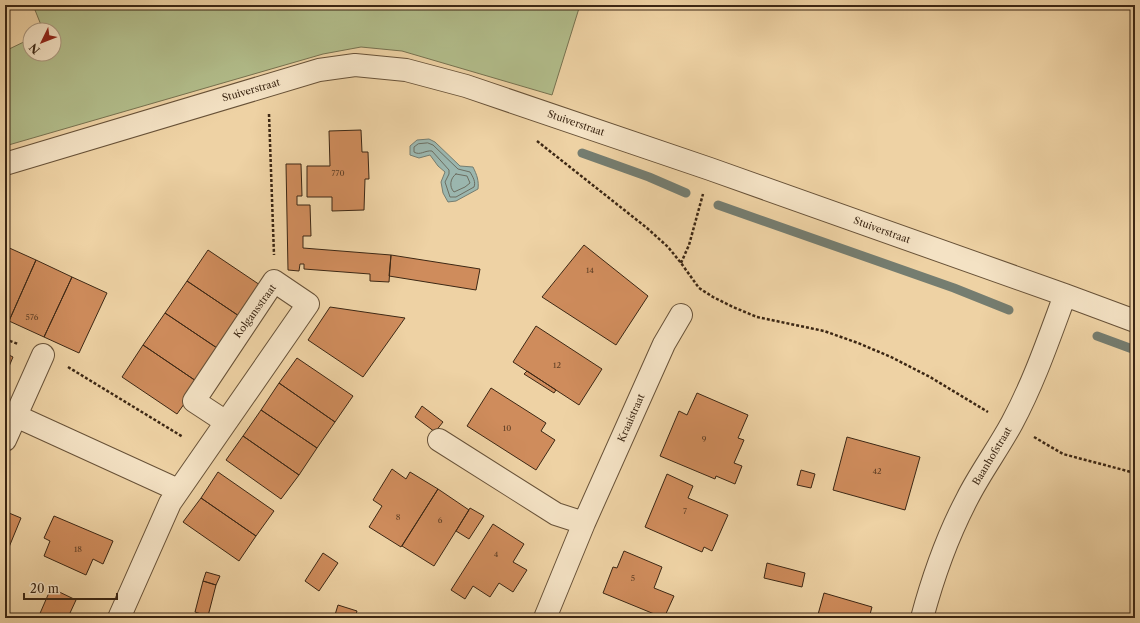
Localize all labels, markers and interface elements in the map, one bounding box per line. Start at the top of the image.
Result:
north arrow [22,22,62,62]
text: N [26,40,43,57]
street label: Stuiverstraat [221,75,282,104]
street label: Stuiverstraat [546,107,607,139]
house number: 770 [332,168,344,178]
street label: Stuiverstraat [852,214,913,246]
house number: 14 [586,265,594,275]
street label: Kolgansstraat [231,281,279,341]
house number: 576 [26,312,39,322]
house number: 12 [553,360,561,370]
street label: Kraaistraat [615,391,648,444]
house number: 10 [503,423,511,433]
street label: Baanhofstraat [969,424,1015,488]
house number: 9 [702,434,707,444]
house number: 42 [872,466,882,476]
house number: 7 [683,506,687,516]
house number: 8 [396,512,401,522]
house number: 6 [438,515,443,525]
house number: 18 [74,544,82,554]
house number: 4 [494,549,499,559]
house number: 5 [631,573,635,583]
scale bar [24,575,117,601]
text: 20 m [30,581,59,596]

